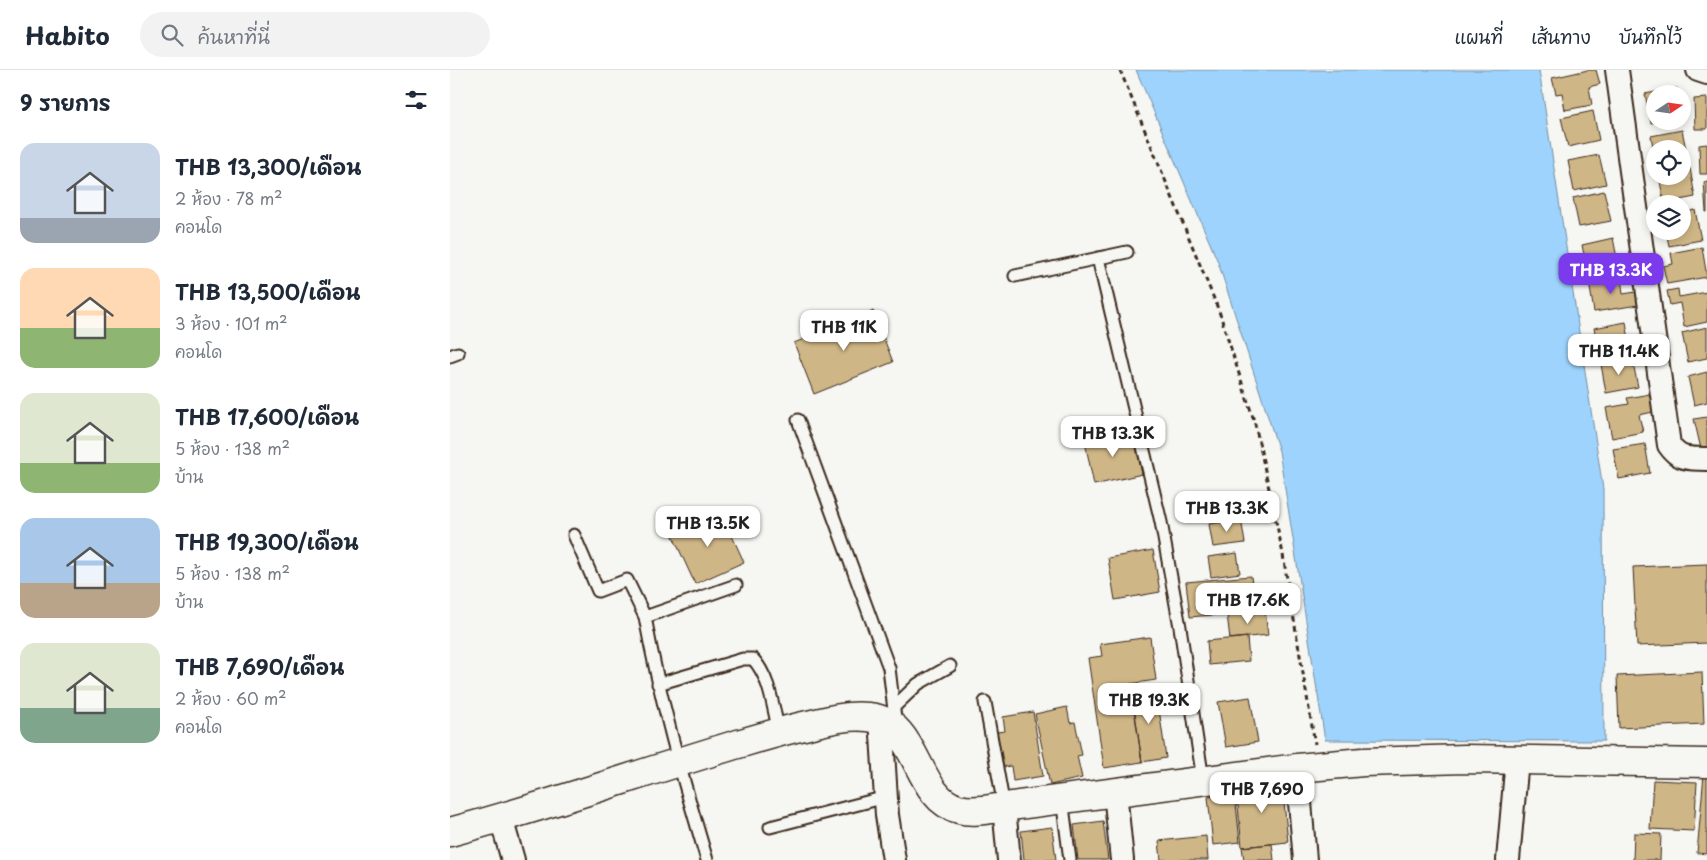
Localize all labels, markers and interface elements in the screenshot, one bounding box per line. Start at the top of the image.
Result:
search box [140,12,490,57]
text: Habito [25,17,110,53]
icon: search [158,21,186,49]
text: ค้นหาที่นี่ [198,22,270,50]
text: แผนที่ [1455,23,1503,50]
text: เส้นทาง [1531,23,1591,50]
text: บันทึกไว้ [1619,23,1682,50]
north arrow [1646,85,1691,130]
map controls [1646,85,1691,240]
text: 9 รายการ [20,86,111,118]
icon: filters [402,86,430,114]
button: locate [1646,140,1691,185]
text: THB 13,300/เดือน [175,150,361,182]
icon: home [60,163,120,223]
text: 2 ห้อง · 78 m² [175,186,282,210]
button: layers [1646,195,1691,240]
text: คอนโด [175,214,222,238]
pin: THB 13.3K [1554,252,1668,295]
text: THB 13.3K [1570,257,1652,281]
text: THB 13,500/เดือน [175,275,361,307]
icon: home [60,288,120,348]
pin: THB 11K [798,310,890,352]
text: 3 ห้อง · 101 m² [175,311,287,335]
text: THB 11K [811,314,877,338]
pin: THB 11.4K [1562,334,1676,376]
text: THB 11.4K [1579,338,1659,362]
text: คอนโด [175,339,222,363]
text: THB 17,600/เดือน [175,400,359,432]
icon: home [60,413,120,473]
pin: THB 13.3K [1056,416,1170,458]
text: THB 13.3K [1072,420,1154,444]
text: 5 ห้อง · 138 m² [175,436,290,460]
text: บ้าน [175,464,203,488]
pin: THB 13.3K [1170,490,1284,533]
text: THB 13.3K [1186,495,1268,519]
pin: THB 13.5K [651,506,765,548]
text: THB 13.5K [666,510,750,534]
text: THB 19,300/เดือน [175,525,359,557]
icon: home [60,538,120,598]
text: 5 ห้อง · 138 m² [175,561,290,585]
pin: THB 17.6K [1191,582,1305,625]
text: THB 17.6K [1207,587,1289,611]
text: บ้าน [175,589,203,613]
text: THB 7,690/เดือน [175,650,344,682]
icon: home [60,663,120,723]
pin: THB 19.3K [1092,682,1206,725]
text: 2 ห้อง · 60 m² [175,686,286,710]
text: THB 19.3K [1109,687,1189,711]
text: คอนโด [175,714,222,738]
pin: THB 7,690 [1205,772,1319,814]
text: THB 7,690 [1221,776,1303,800]

